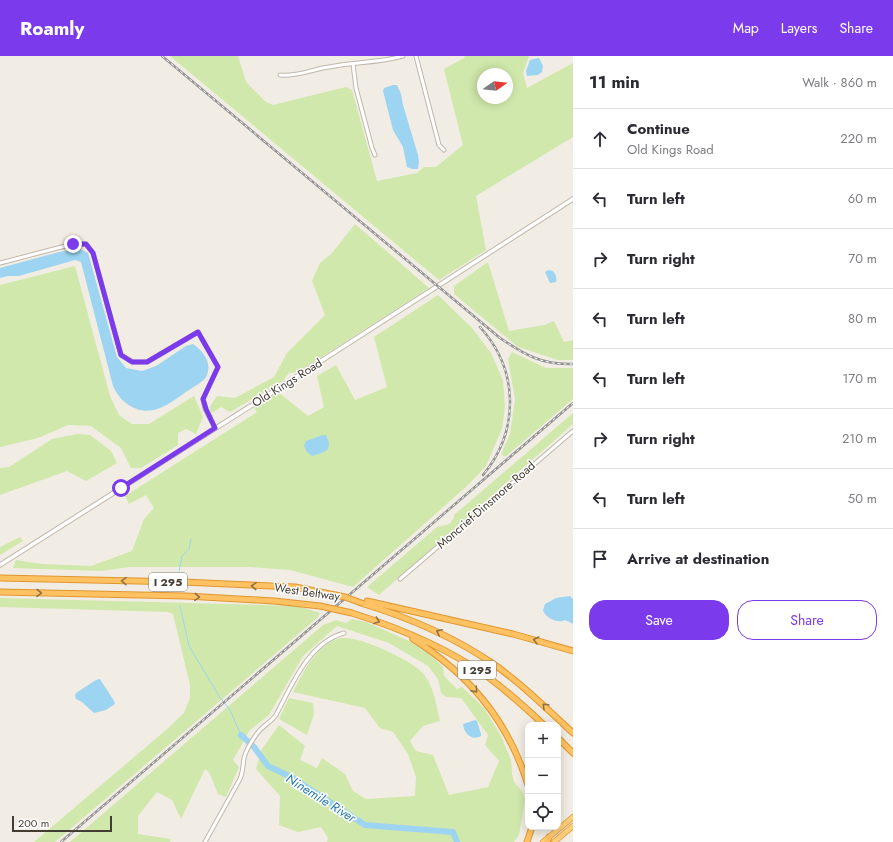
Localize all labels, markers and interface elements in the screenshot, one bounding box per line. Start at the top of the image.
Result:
text: Roamly [20,15,84,42]
text: Map [733,18,759,38]
text: Layers [781,18,817,38]
text: Share [839,18,873,38]
north arrow [477,68,513,104]
text: 11 min [589,70,640,94]
text: Walk · 860 m [802,73,877,92]
text: Continue [627,118,690,140]
icon: ahead [589,128,611,150]
text: 220 m [840,129,877,148]
text: Old Kings Road [627,140,714,159]
icon: left [589,188,611,210]
text: Turn left [627,188,685,210]
text: 60 m [848,189,877,208]
route end [64,235,82,253]
icon: right [589,248,611,270]
text: Turn right [627,248,695,270]
text: 70 m [848,249,877,268]
icon: left [589,308,611,330]
text: Turn left [627,308,685,330]
text: 80 m [848,309,877,328]
street label: Old Kings Road [248,354,326,412]
icon: left [589,368,611,390]
text: Turn left [627,368,685,390]
text: 170 m [842,369,877,388]
icon: right [589,428,611,450]
text: Turn right [627,428,695,450]
text: 210 m [842,429,877,448]
street label: Moncrief-Dinsmore Road [433,457,539,553]
route start [112,479,130,497]
icon: left [589,488,611,510]
text: Turn left [627,488,685,510]
text: 50 m [848,489,877,508]
icon: arrive [589,548,611,570]
text: Arrive at destination [627,548,769,570]
road number: I 295 [149,573,187,591]
one-way arrow [121,577,127,585]
street label: West Beltway [273,578,342,606]
one-way arrow [251,581,257,590]
one-way arrow [36,589,42,597]
one-way arrow [194,593,200,601]
button: Save [589,600,729,640]
button: Share [737,600,877,640]
one-way arrow [373,617,380,625]
one-way arrow [435,629,443,637]
one-way arrow [532,636,539,645]
road number: I 295 [458,661,496,679]
one-way arrow [470,685,477,692]
one-way arrow [542,704,549,711]
map controls [525,722,561,830]
button: + [525,722,561,758]
button: − [525,758,561,794]
water label: Ninemile River [282,769,360,827]
button: locate [525,794,561,830]
scale bar [12,814,112,833]
text: 200 m [18,815,49,831]

